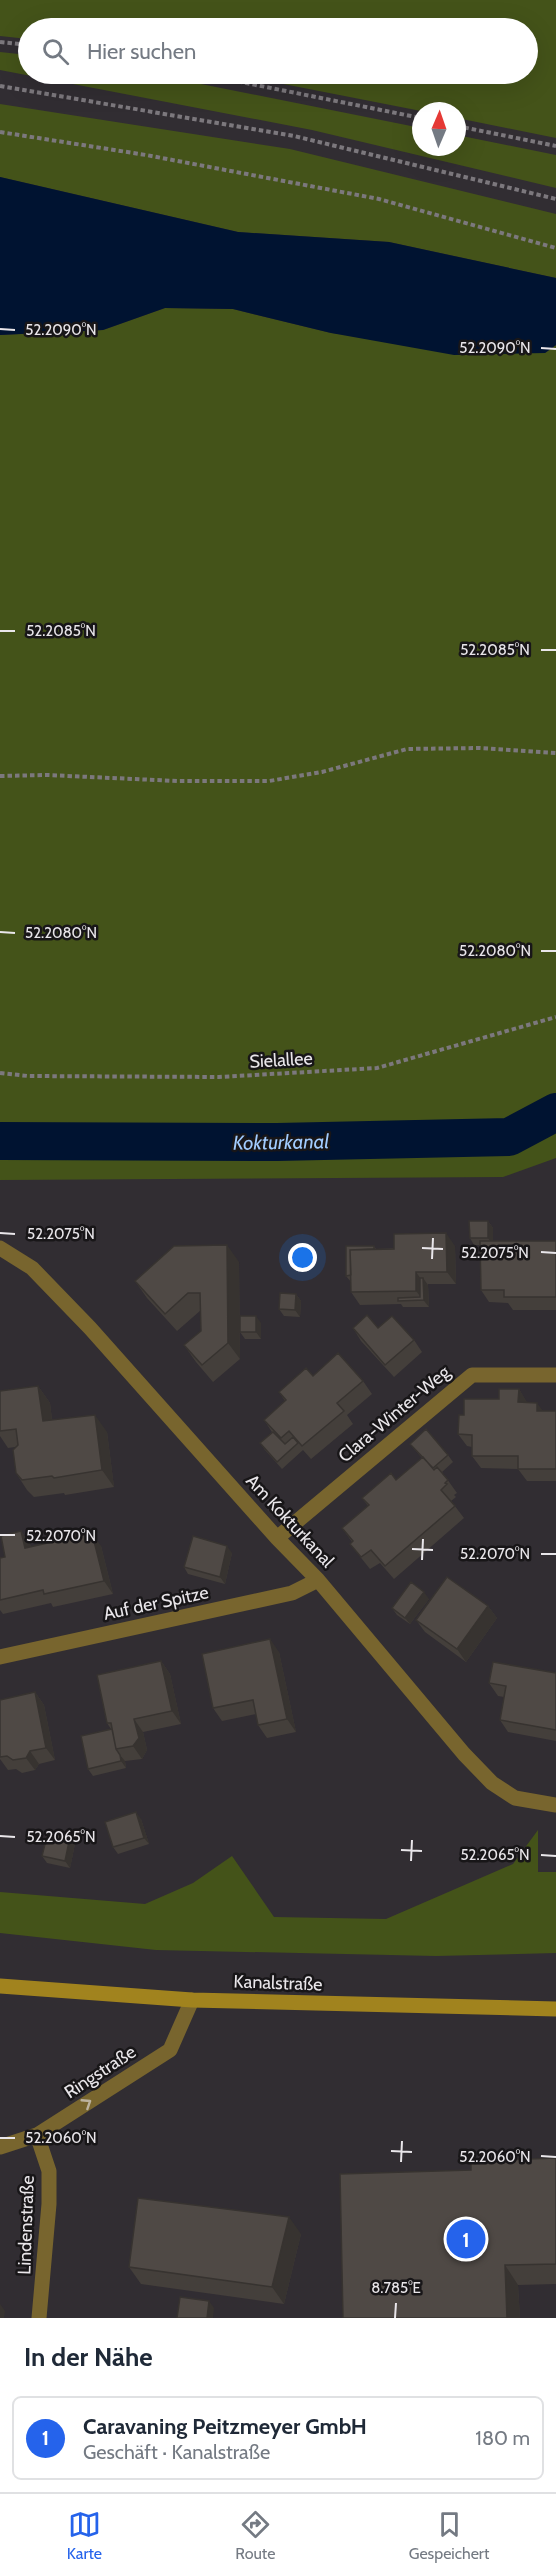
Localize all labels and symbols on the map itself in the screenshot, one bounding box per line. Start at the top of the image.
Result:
north arrow [412,102,466,156]
text: 52.2090°N [25,321,97,339]
text: 52.2090°N [459,339,531,357]
text: 52.2085°N [26,622,96,640]
text: 52.2085°N [460,641,530,659]
text: 52.2080°N [25,924,97,942]
text: 52.2080°N [459,942,531,960]
street label: Sielallee [249,1047,313,1073]
water label: Kokturkanal [233,1129,330,1155]
text: 52.2075°N [27,1225,95,1243]
your location [288,1243,317,1272]
text: 52.2075°N [461,1244,529,1262]
street label: Clara-Winter-Weg [334,1360,455,1467]
street label: Am Kokturkanal [241,1470,339,1573]
text: 52.2070°N [26,1527,96,1545]
text: 52.2070°N [460,1545,530,1563]
street label: Auf der Spitze [101,1581,211,1625]
text: 52.2065°N [27,1828,96,1846]
text: 52.2065°N [461,1846,530,1864]
street label: Kanalstraße [233,1970,323,1996]
street label: Ringstraße [60,2041,140,2103]
one-way arrow [80,2099,91,2110]
text: 52.2060°N [25,2129,97,2147]
text: 52.2060°N [459,2148,531,2166]
street label: Lindenstraße [13,2175,39,2275]
pin: 1 [446,2216,486,2262]
text: 8.785°E [371,2279,421,2297]

